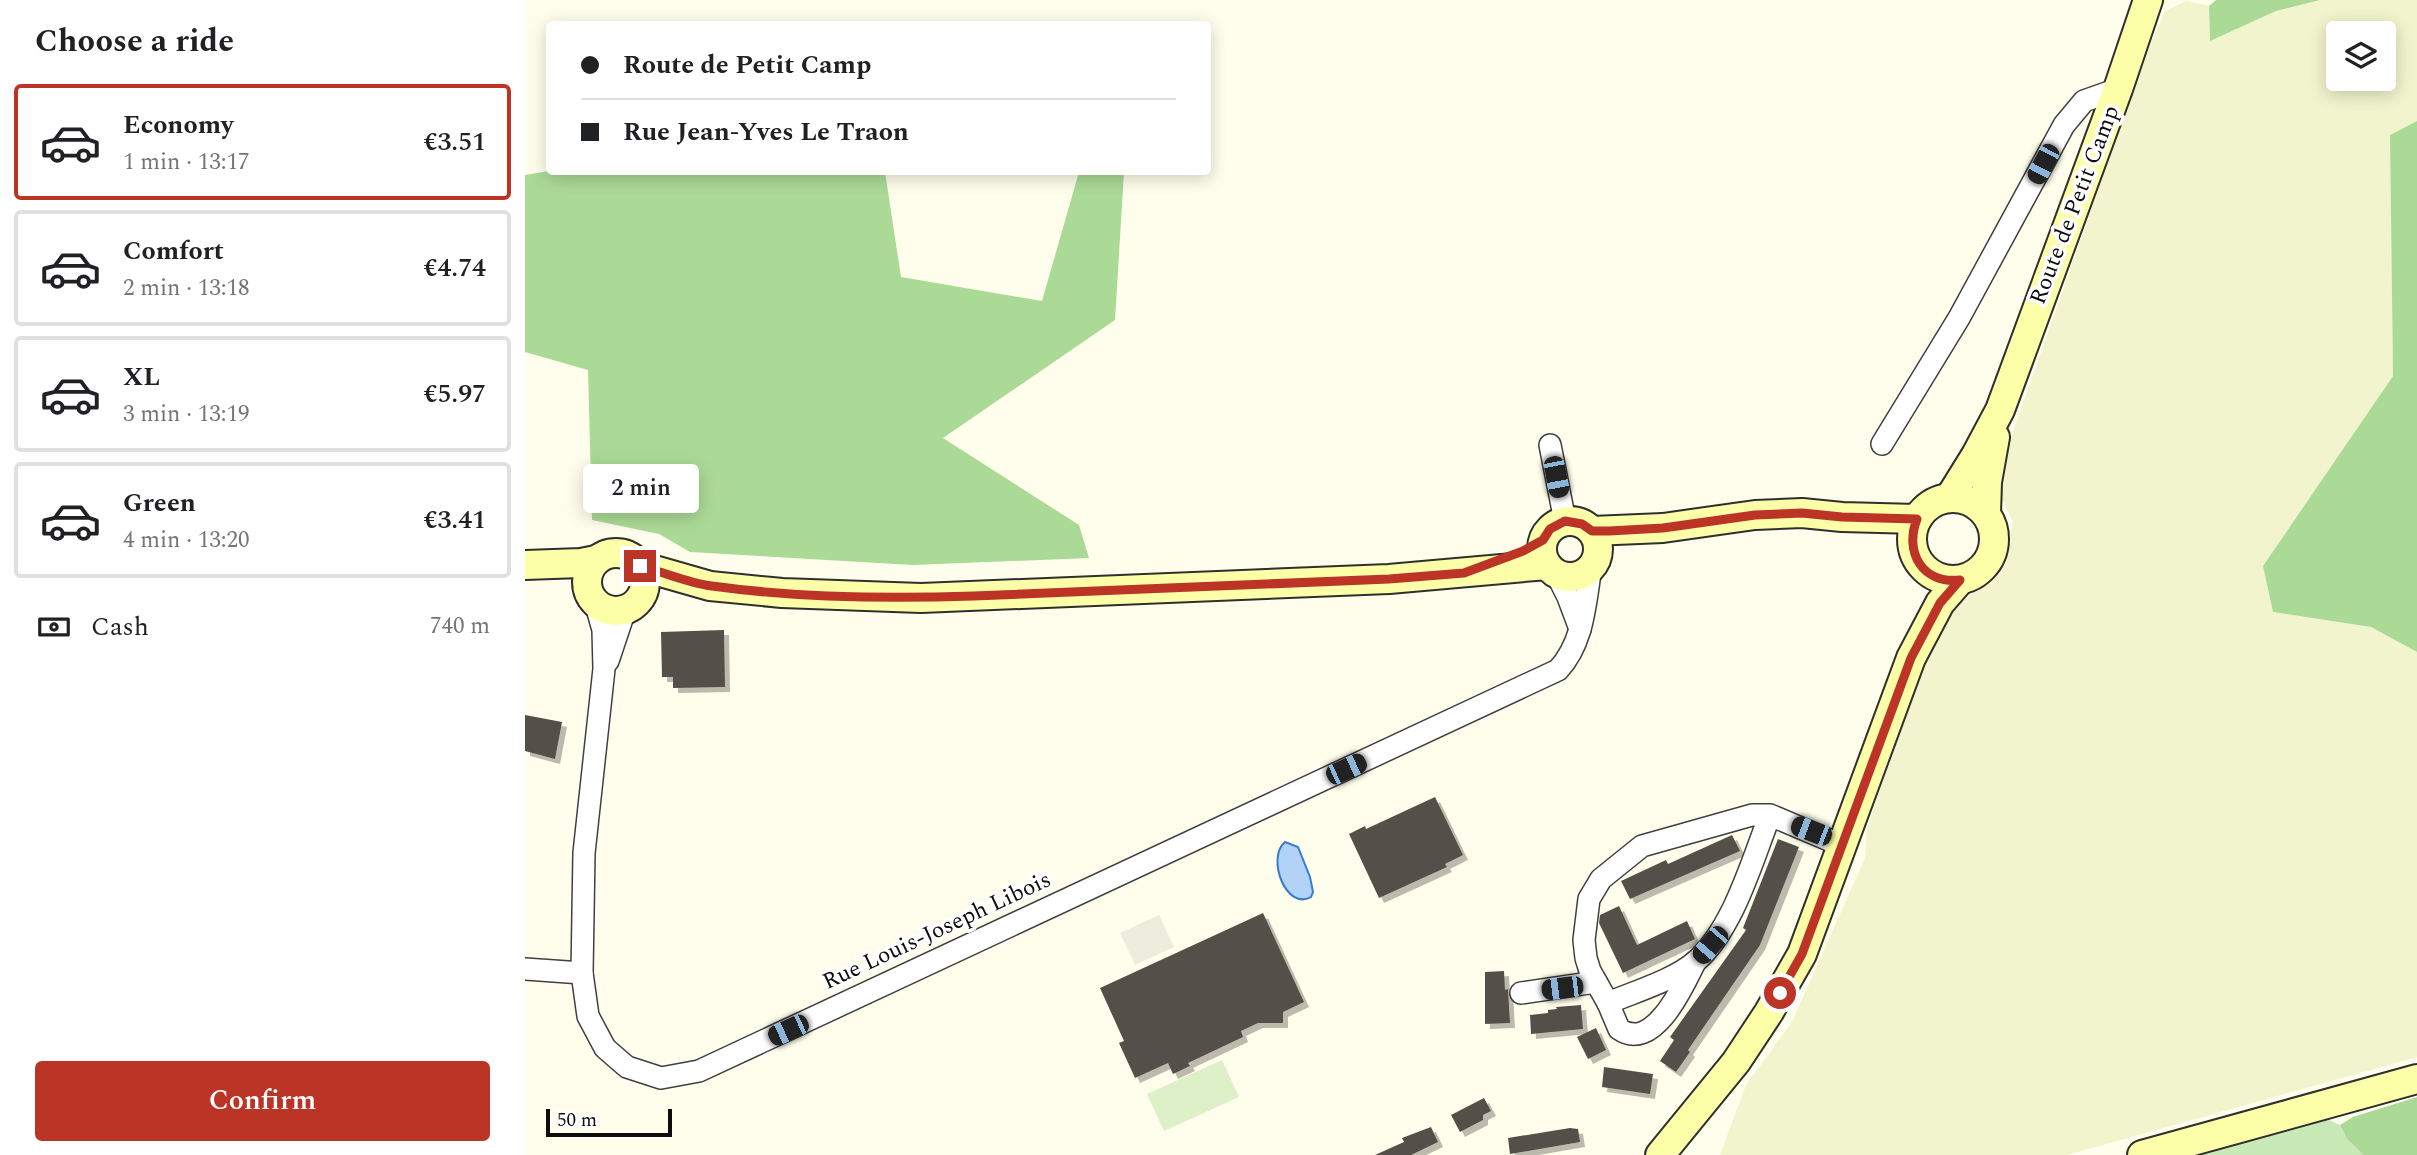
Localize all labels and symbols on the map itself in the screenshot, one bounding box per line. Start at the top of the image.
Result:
street label: Route de Petit Camp [2021,100,2129,310]
car [2024,141,2063,187]
car [1542,454,1571,500]
callout: 2 min [582,464,698,514]
route end [624,550,656,582]
car [1323,751,1370,787]
car [1788,814,1835,848]
street label: Rue Louis-Joseph Libois [817,863,1057,999]
car [1689,922,1732,968]
car [1540,975,1585,1001]
route start [1764,977,1796,1009]
car [765,1012,812,1048]
scale bar [546,1106,672,1138]

